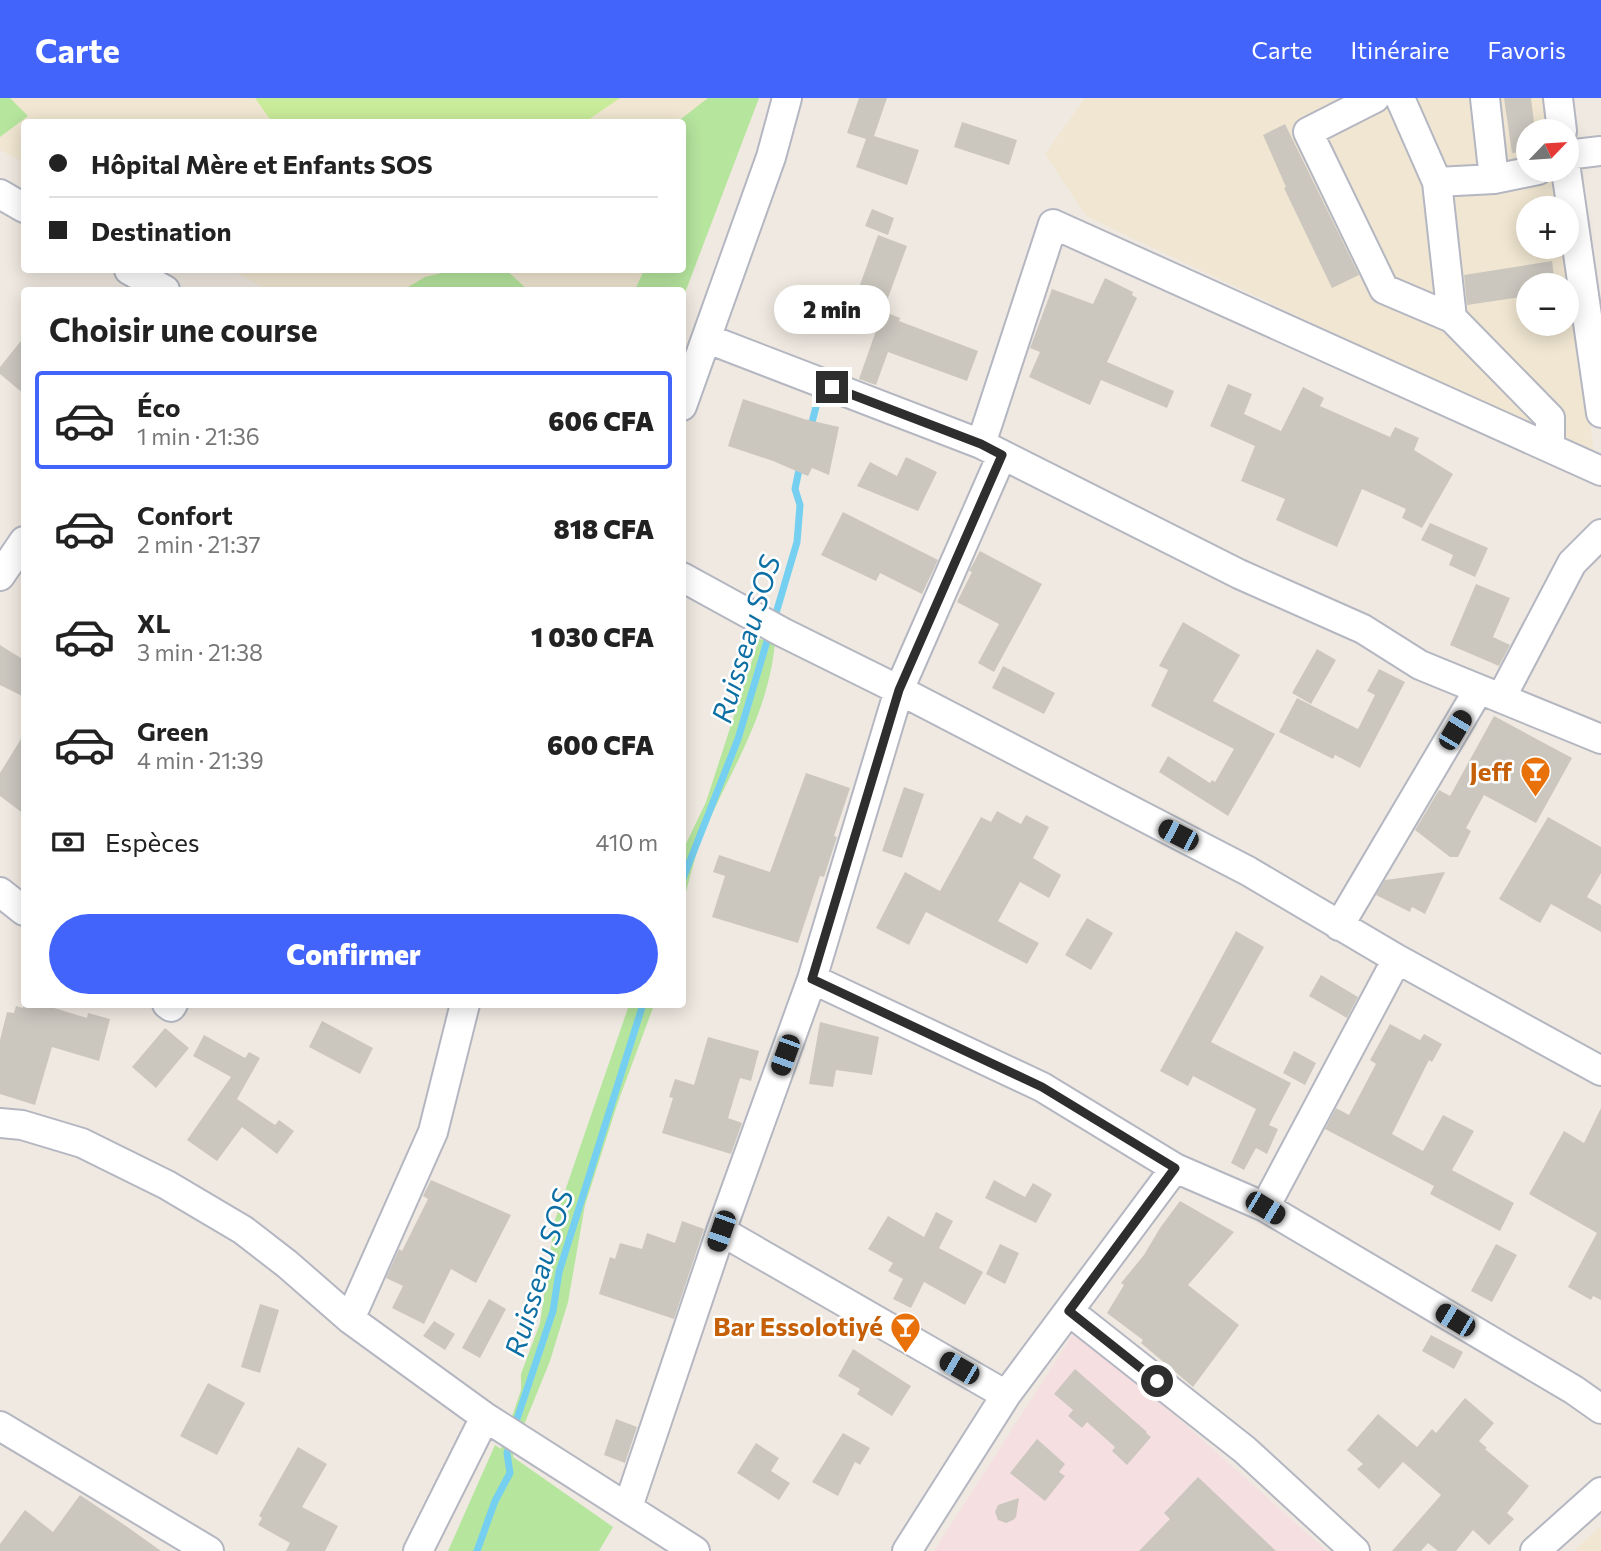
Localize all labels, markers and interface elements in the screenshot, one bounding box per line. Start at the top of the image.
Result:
text: Carte [35,29,120,70]
text: Carte [1252,35,1313,64]
text: Itinéraire [1351,35,1450,64]
text: Favoris [1488,35,1566,64]
north arrow [1516,119,1578,182]
map controls [1516,119,1579,336]
text: Hôpital Mère et Enfants SOS [91,148,433,179]
button: + [1516,196,1579,259]
text: Destination [91,215,232,246]
button: − [1516,273,1579,336]
callout: 2 min [774,286,890,334]
text: 2 min [803,295,861,323]
text: Choisir une course [49,309,318,349]
route end [816,371,848,403]
icon: car [53,389,116,452]
text: Éco [137,391,181,422]
text: 606 CFA [548,405,654,436]
text: 1 min · 21:36 [137,422,260,450]
icon: car [53,497,116,560]
text: Confort [137,499,233,530]
text: 818 CFA [554,513,654,544]
text: 2 min · 21:37 [137,530,261,558]
water label: Ruisseau SOS [703,550,787,726]
icon: car [53,605,116,668]
text: XL [137,607,171,638]
text: 1 030 CFA [531,621,654,652]
text: 3 min · 21:38 [137,638,263,666]
car [1436,707,1475,753]
icon: car [53,713,116,776]
text: Green [137,715,209,746]
text: 600 CFA [547,729,654,760]
text: 4 min · 21:39 [137,746,264,774]
place label: Jeff [1469,755,1512,786]
bar icon: Jeff [1518,755,1552,799]
car [1155,816,1202,854]
icon: cash [49,823,87,861]
text: Espèces [105,826,200,857]
text: 410 m [596,828,658,856]
button: Confirmer [49,914,658,994]
car [768,1032,803,1078]
water label: Ruisseau SOS [496,1184,580,1360]
car [1242,1188,1289,1228]
car [705,1208,738,1254]
car [1432,1300,1479,1340]
place label: Bar Essolotiyé [713,1310,883,1341]
bar icon: Bar Essolotiyé [889,1310,923,1354]
car [936,1348,983,1388]
route start [1141,1365,1173,1397]

